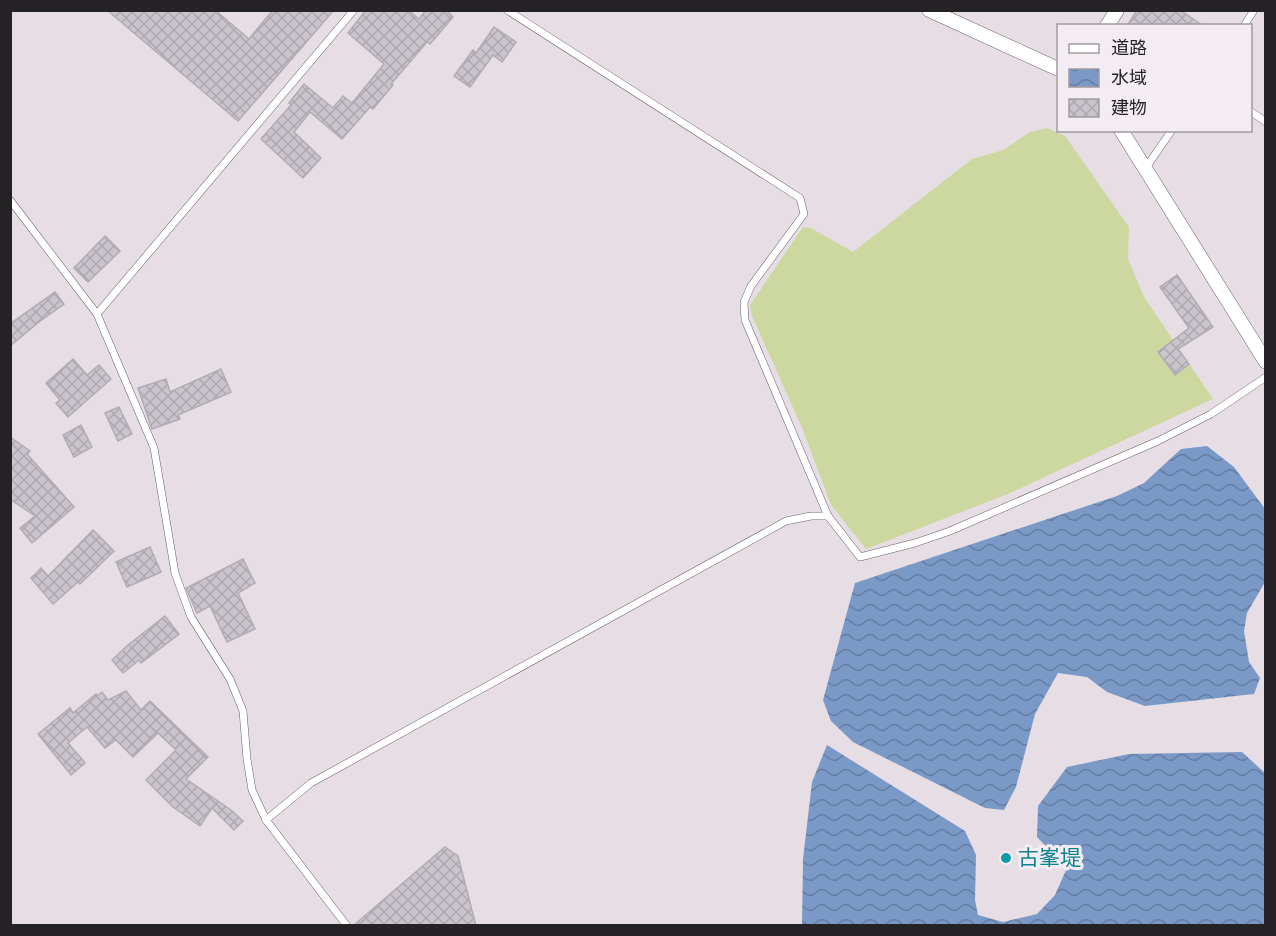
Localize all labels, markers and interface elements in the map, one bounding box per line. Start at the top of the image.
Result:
legend [1057,24,1252,132]
text: 道路 [1111,37,1147,59]
text: 水域 [1111,67,1147,89]
text: 建物 [1111,97,1147,119]
place label: 古峯堤 [1018,845,1081,871]
marker: 古峯堤 [999,851,1013,865]

